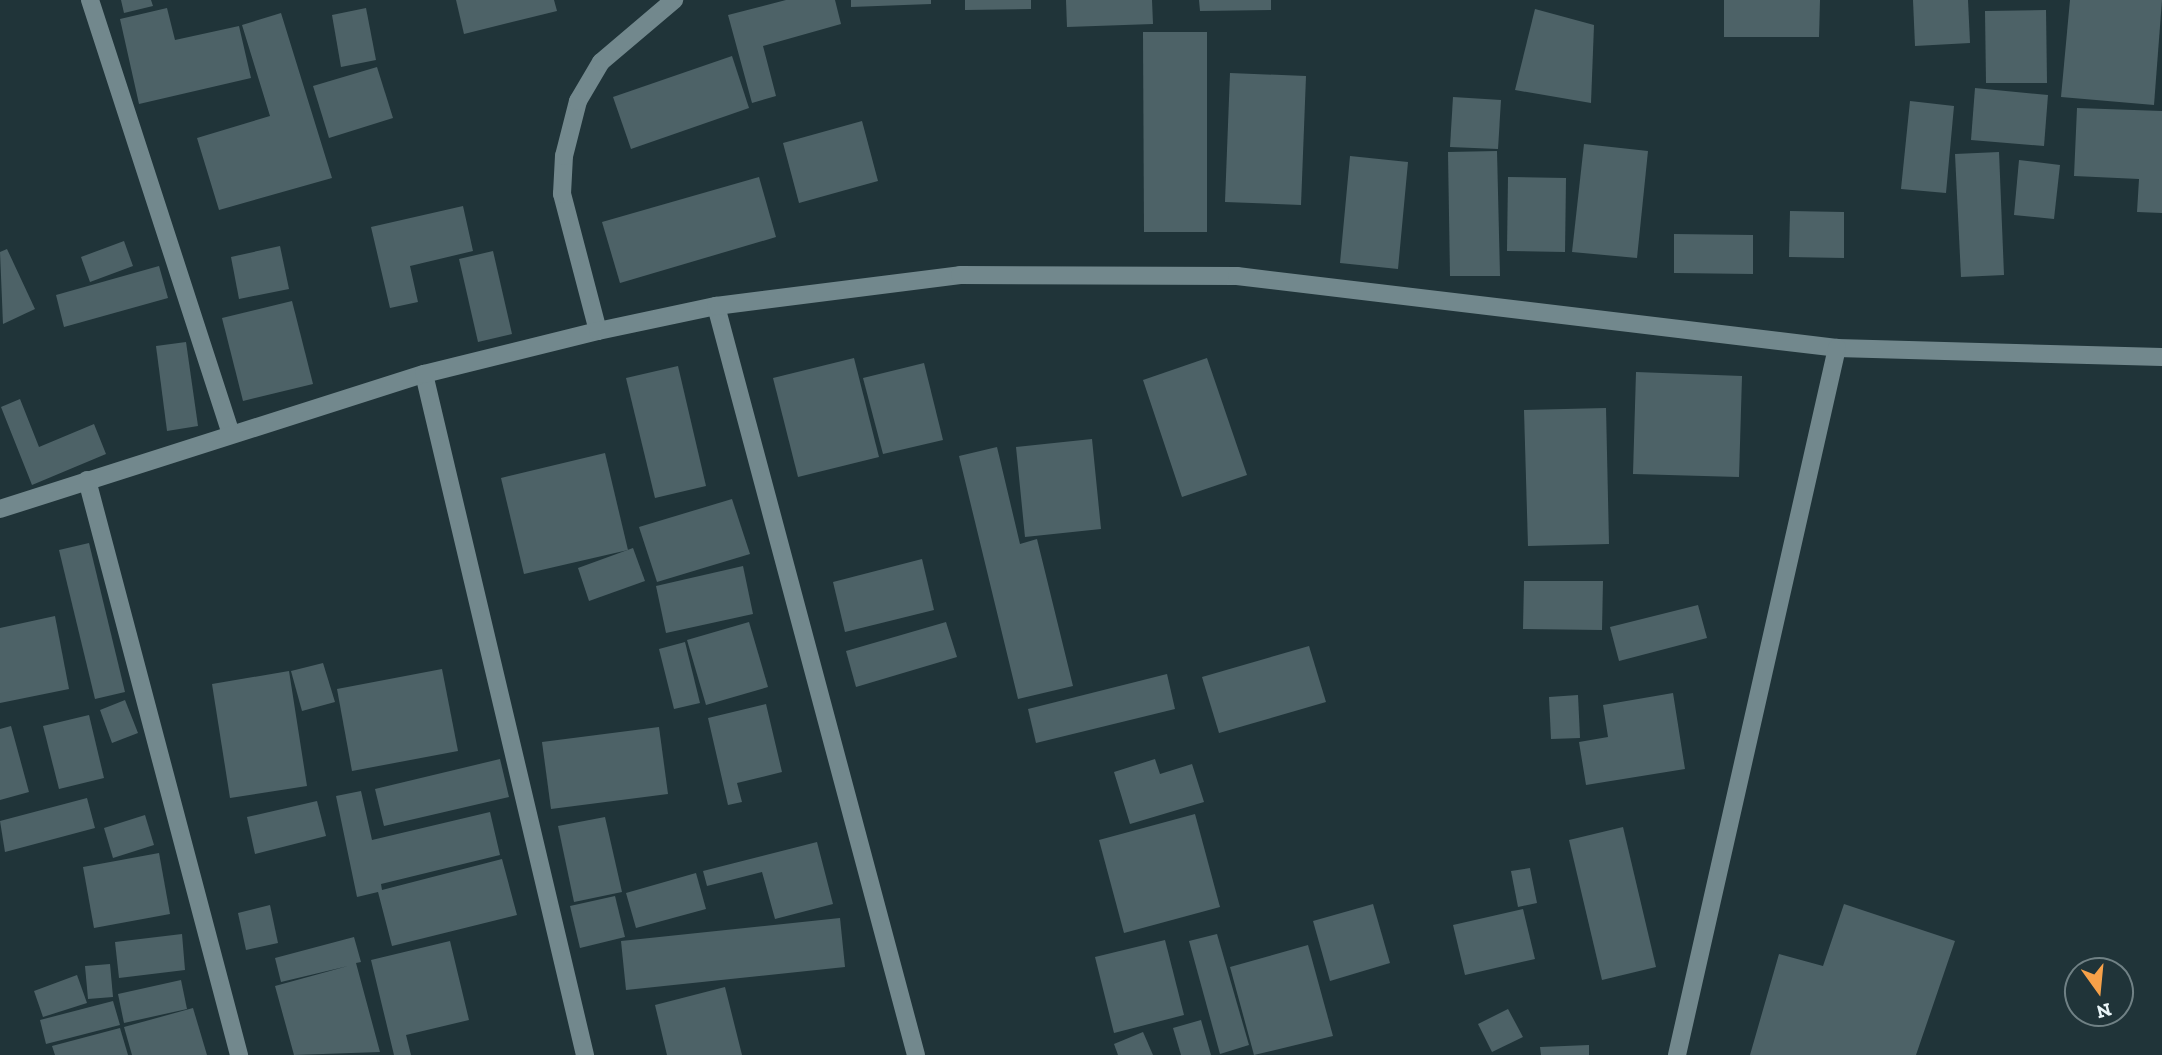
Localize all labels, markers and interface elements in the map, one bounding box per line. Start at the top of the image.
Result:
north arrow [2064,957,2134,1027]
text: N [2094,998,2114,1024]

